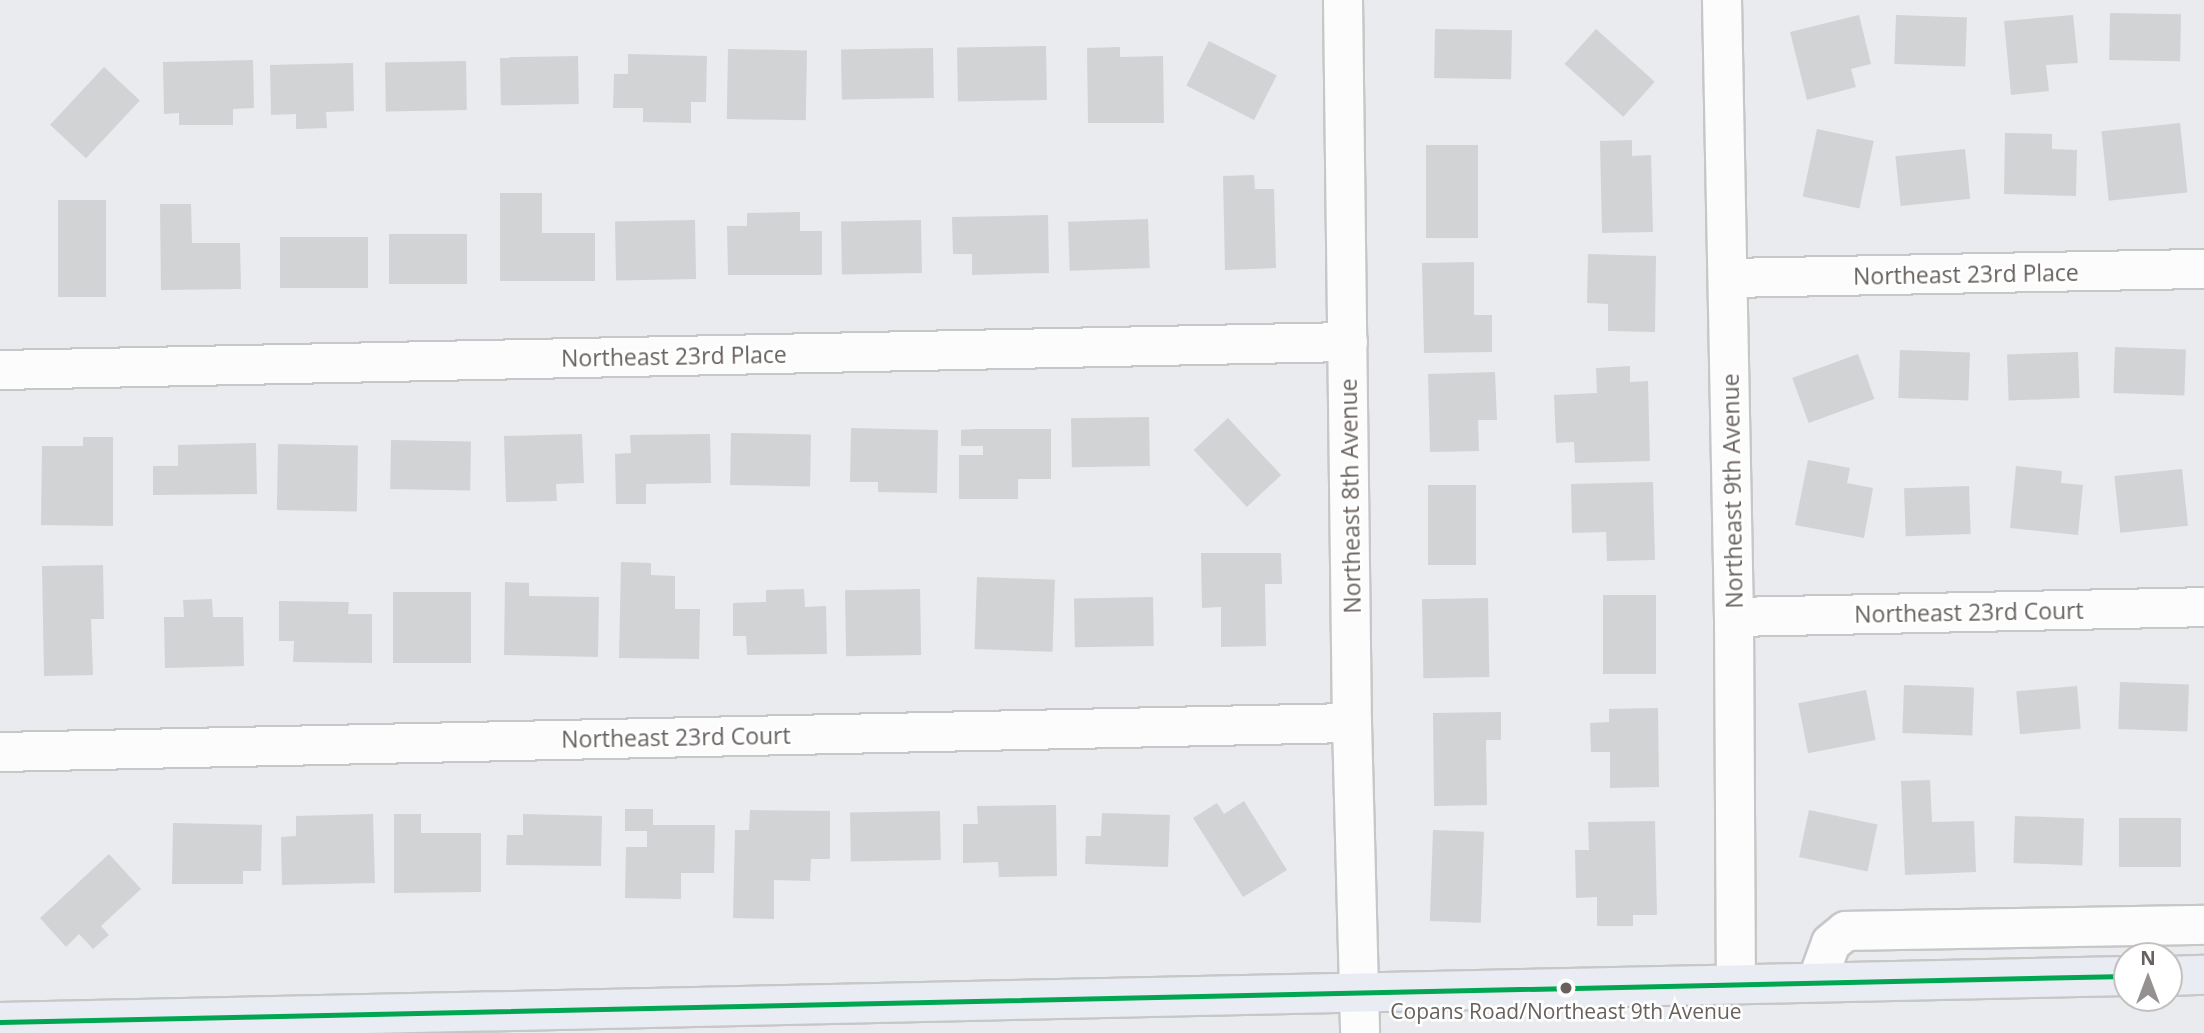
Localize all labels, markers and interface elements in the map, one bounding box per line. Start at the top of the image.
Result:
street label: Northeast 23rd Place [1853,258,2079,290]
street label: Northeast 23rd Place [561,340,787,372]
street label: Northeast 9th Avenue [1716,373,1748,609]
street label: Northeast 8th Avenue [1334,378,1366,614]
street label: Northeast 23rd Court [1854,596,2084,628]
street label: Northeast 23rd Court [561,721,791,753]
north arrow [2113,942,2183,1012]
text: N [2140,945,2156,971]
marker: Copans Road/Northeast 9th Avenue [1559,981,1573,995]
place label: Copans Road/Northeast 9th Avenue [1390,998,1742,1024]

